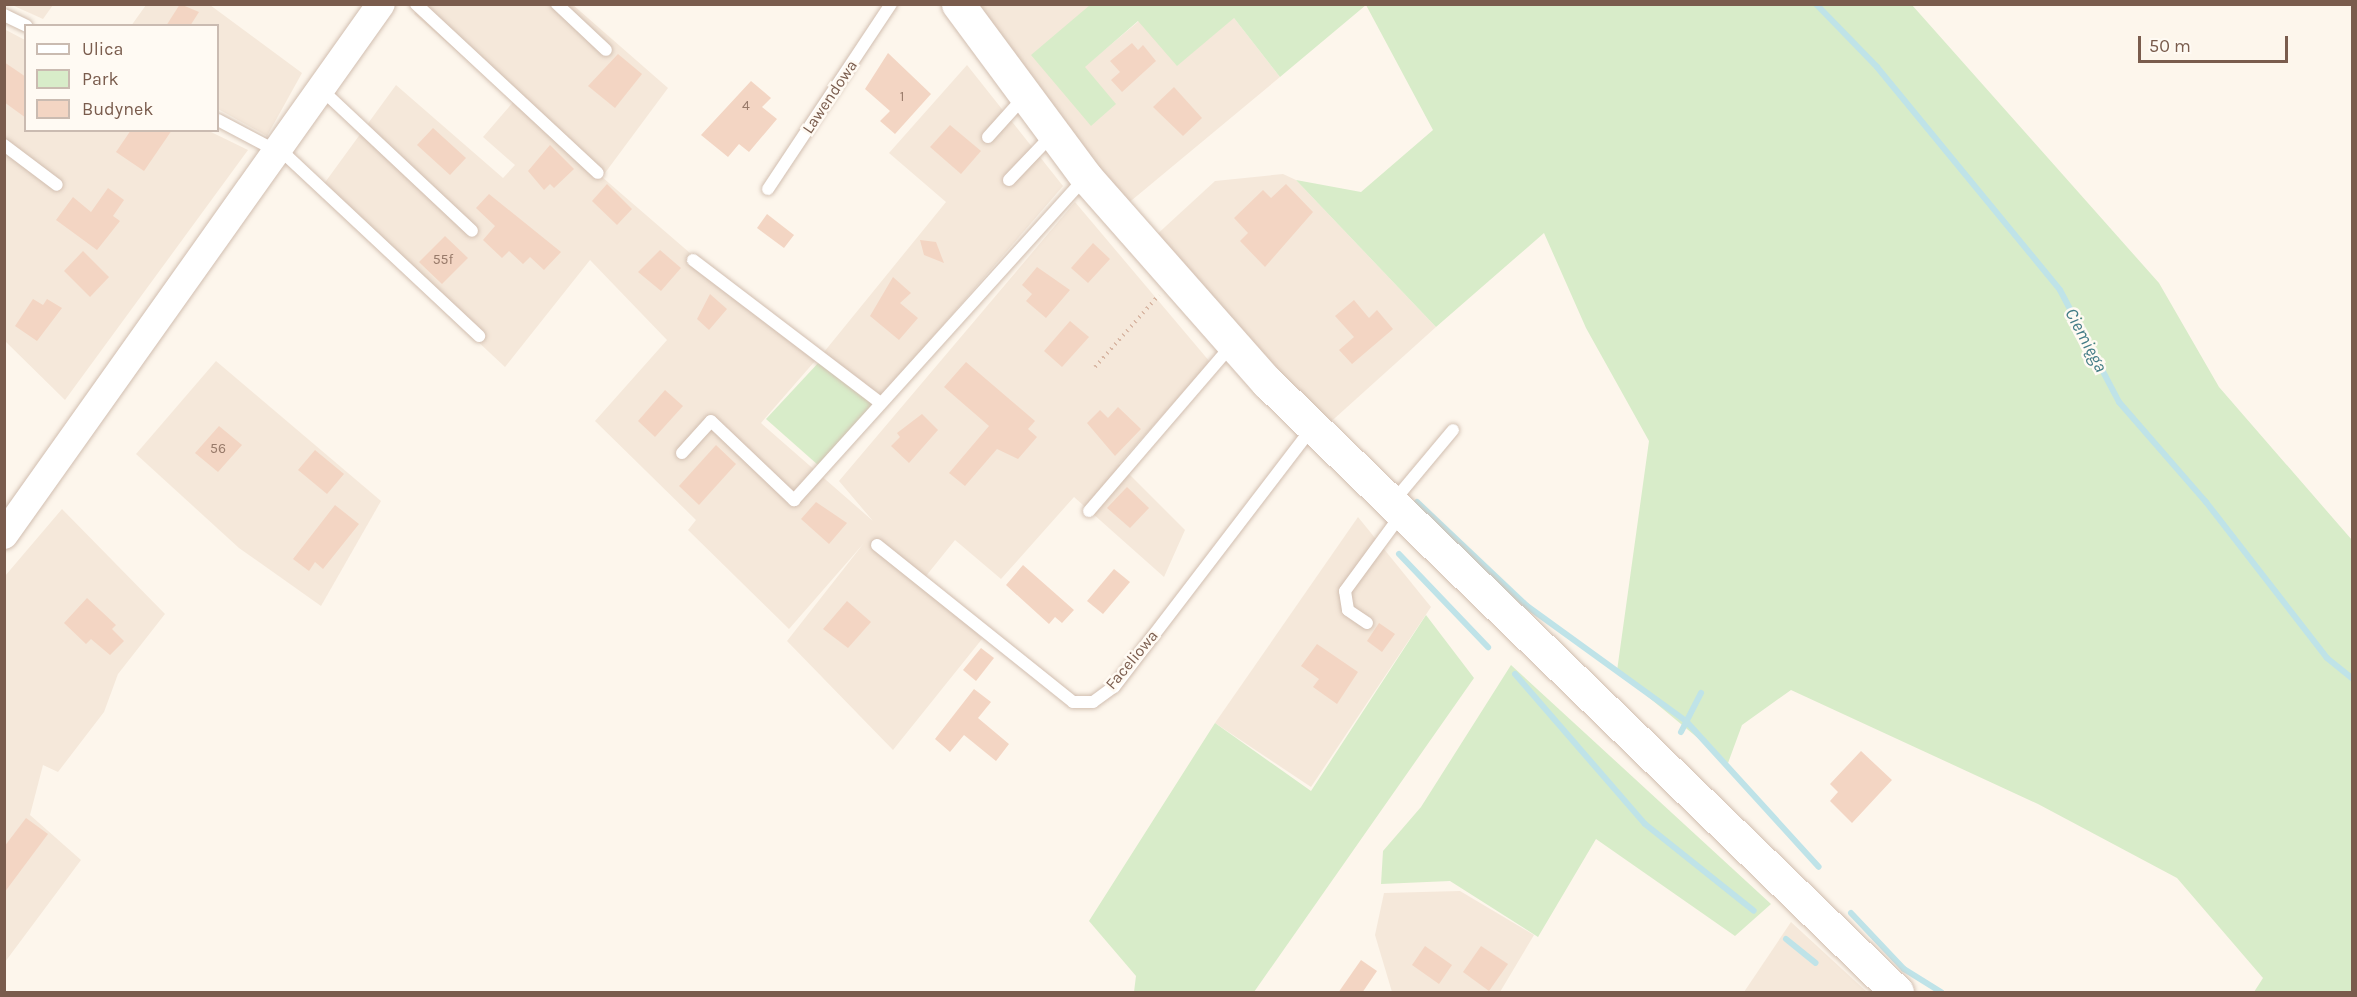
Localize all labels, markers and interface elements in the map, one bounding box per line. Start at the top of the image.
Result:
legend [24,24,219,132]
scale bar [2141,24,2291,62]
text: 50 m [2149,35,2191,57]
text: Ulica [82,38,123,60]
street label: Lawendowa [798,57,862,137]
text: Park [82,68,119,90]
house number: 1 [900,89,904,105]
text: Budynek [82,98,153,120]
house number: 4 [742,98,750,114]
house number: 55f [433,252,453,268]
water label: Ciemięga [2060,304,2112,376]
house number: 56 [210,441,226,457]
street label: Faceliowa [1102,626,1162,694]

